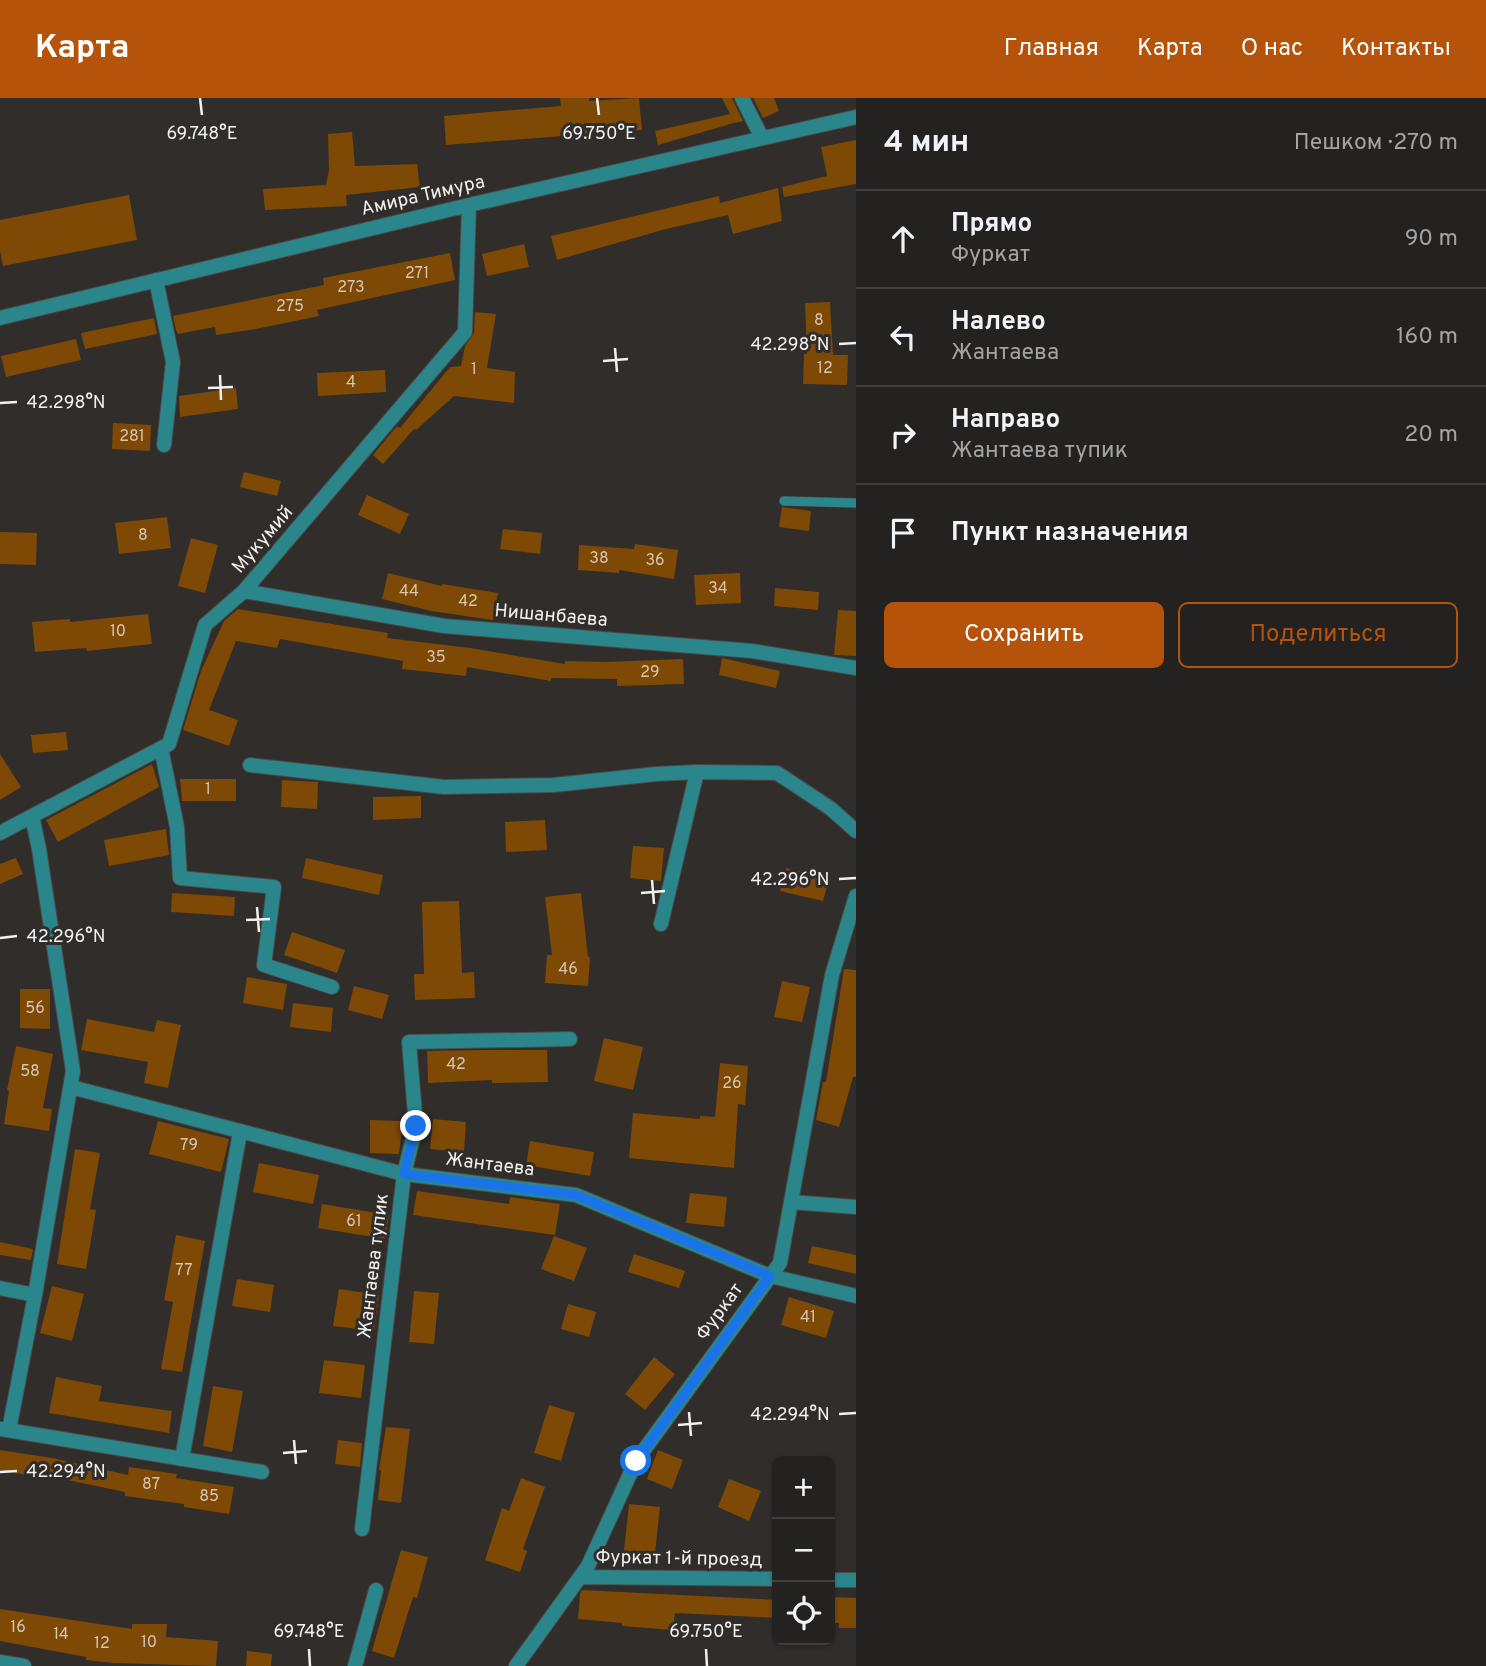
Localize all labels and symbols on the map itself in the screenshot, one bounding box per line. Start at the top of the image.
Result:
text: 69.748°E [166,123,238,146]
text: 69.750°E [562,123,636,146]
street label: Амира Тимура [359,170,487,222]
house number: 271 [405,264,429,284]
house number: 273 [337,278,365,298]
house number: 275 [276,297,304,317]
house number: 8 [814,311,824,331]
text: 42.298°N [750,334,830,357]
house number: 12 [817,359,833,379]
house number: 1 [471,360,477,380]
house number: 4 [346,373,356,393]
text: 42.298°N [26,392,106,415]
house number: 281 [119,427,145,447]
street label: Мукумий [227,501,299,579]
house number: 8 [138,526,148,546]
house number: 38 [589,549,609,569]
house number: 36 [645,551,665,571]
house number: 34 [708,579,728,599]
house number: 44 [399,582,419,602]
house number: 42 [458,592,478,612]
street label: Нишанбаева [493,599,609,633]
house number: 10 [110,622,126,642]
house number: 35 [426,648,446,668]
house number: 29 [640,663,660,683]
house number: 1 [205,780,211,800]
text: 42.296°N [751,869,829,892]
text: 42.296°N [27,926,105,949]
house number: 46 [558,960,578,980]
house number: 56 [25,999,45,1019]
house number: 42 [446,1055,466,1075]
house number: 58 [20,1062,40,1082]
house number: 26 [722,1074,742,1094]
route end [400,1110,431,1141]
house number: 79 [180,1136,198,1156]
street label: Жантаева [444,1148,536,1182]
street label: Жантаева тупик [353,1192,395,1340]
house number: 61 [346,1212,362,1232]
house number: 77 [175,1261,193,1281]
street label: Фуркат [691,1278,749,1345]
house number: 41 [800,1308,816,1328]
text: 42.294°N [750,1404,830,1427]
route start [620,1445,651,1476]
text: 42.294°N [26,1461,106,1484]
house number: 87 [142,1475,160,1495]
house number: 85 [199,1487,219,1507]
street label: Фуркат 1-й проезд [595,1546,763,1572]
house number: 16 [10,1618,26,1638]
text: 69.748°E [273,1621,345,1644]
text: 69.750°E [669,1621,743,1644]
house number: 14 [53,1625,69,1645]
house number: 10 [141,1633,157,1653]
house number: 12 [94,1634,110,1654]

